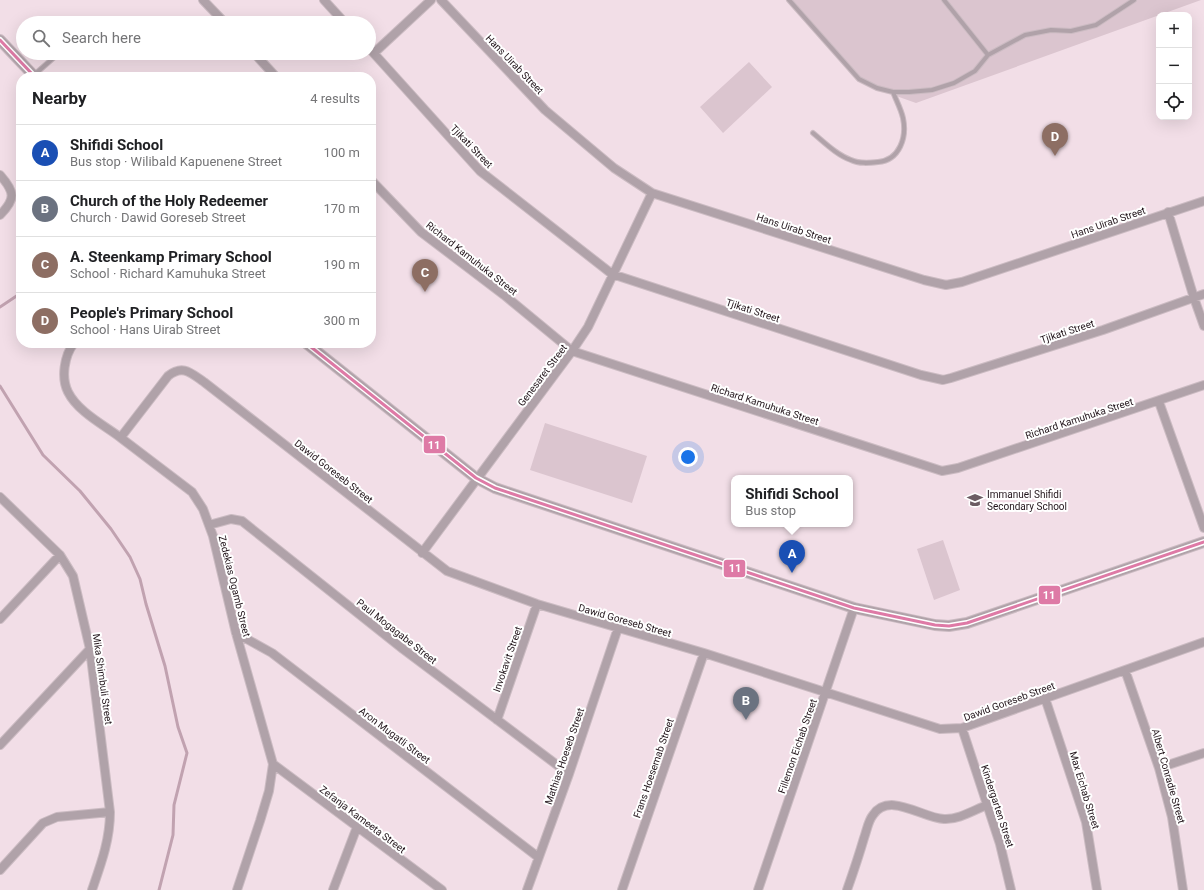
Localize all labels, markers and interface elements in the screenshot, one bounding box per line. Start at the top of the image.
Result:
map controls [1156,12,1192,120]
button: + [1156,12,1192,48]
search box [16,16,376,60]
icon: search [30,27,52,49]
text: Search here [62,29,141,47]
street label: Hans Uirab Street [484,33,546,96]
button: − [1156,48,1192,84]
button: locate [1156,84,1192,120]
text: Nearby [32,88,87,108]
text: 4 results [310,91,360,106]
street label: Tjikati Street [448,122,495,170]
pin: D [1042,123,1068,156]
text: Shifidi School [70,136,163,154]
text: A [41,145,49,160]
text: 100 m [323,145,360,160]
text: Bus stop · Wilibald Kapuenene Street [70,154,282,169]
text: Church of the Holy Redeemer [70,192,268,210]
text: B [41,201,49,216]
text: 170 m [323,201,360,216]
street label: Hans Uirab Street [1070,205,1147,240]
text: Church · Dawid Goreseb Street [70,210,246,225]
street label: Hans Uirab Street [755,211,833,246]
street label: Richard Kamuhuka Street [424,219,519,297]
text: A. Steenkamp Primary School [70,248,272,266]
text: C [41,257,49,272]
text: 190 m [323,257,360,272]
pin: C [412,259,438,292]
text: School · Richard Kamuhuka Street [70,266,266,281]
street label: Tjikati Street [725,297,781,324]
text: People's Primary School [70,304,233,322]
text: D [41,313,49,328]
text: 300 m [323,313,360,328]
street label: Tjikati Street [1039,318,1095,345]
text: School · Hans Uirab Street [70,322,221,337]
street label: Genesaret Street [516,342,569,408]
street label: Richard Kamuhuka Street [710,382,820,427]
street label: Richard Kamuhuka Street [1024,396,1134,441]
line badge: 11 [423,435,446,454]
street label: Dawid Goreseb Street [292,437,375,505]
text: 11 [428,439,440,452]
your location [678,447,698,467]
popup [731,475,853,527]
text: Shifidi School [745,485,839,503]
place label: Immanuel Shifidi Secondary School [987,489,1067,512]
school or university icon: Immanuel Shifidi Secondary School [966,491,984,509]
text: Bus stop [745,503,796,518]
street label: Zedekias Ogamb Street [217,534,252,638]
pin: A [779,540,805,573]
line badge: 11 [723,559,746,578]
text: 11 [729,562,741,575]
line badge: 11 [1038,585,1061,605]
text: 11 [1043,589,1055,602]
street label: Paul Mogagabe Street [355,597,439,666]
street label: Dawid Goreseb Street [577,602,673,639]
street label: Invokavit Street [491,625,524,693]
street label: Mika Shimbuli Street [91,633,114,725]
street label: Dawid Goreseb Street [962,680,1056,723]
pin: B [733,687,759,720]
street label: Fillemon Eichab Street [776,697,819,795]
street label: Aron Mugatli Street [357,705,432,766]
street label: Mathias Hoeseb Street [543,706,586,806]
street label: Frans Hoesemab Street [631,717,676,819]
street label: Albert Conradie Street [1150,728,1187,825]
street label: Max Eichab Street [1068,750,1102,830]
street label: Kindergarten Street [979,764,1016,849]
street label: Zefanja Kameeta Street [318,784,408,855]

